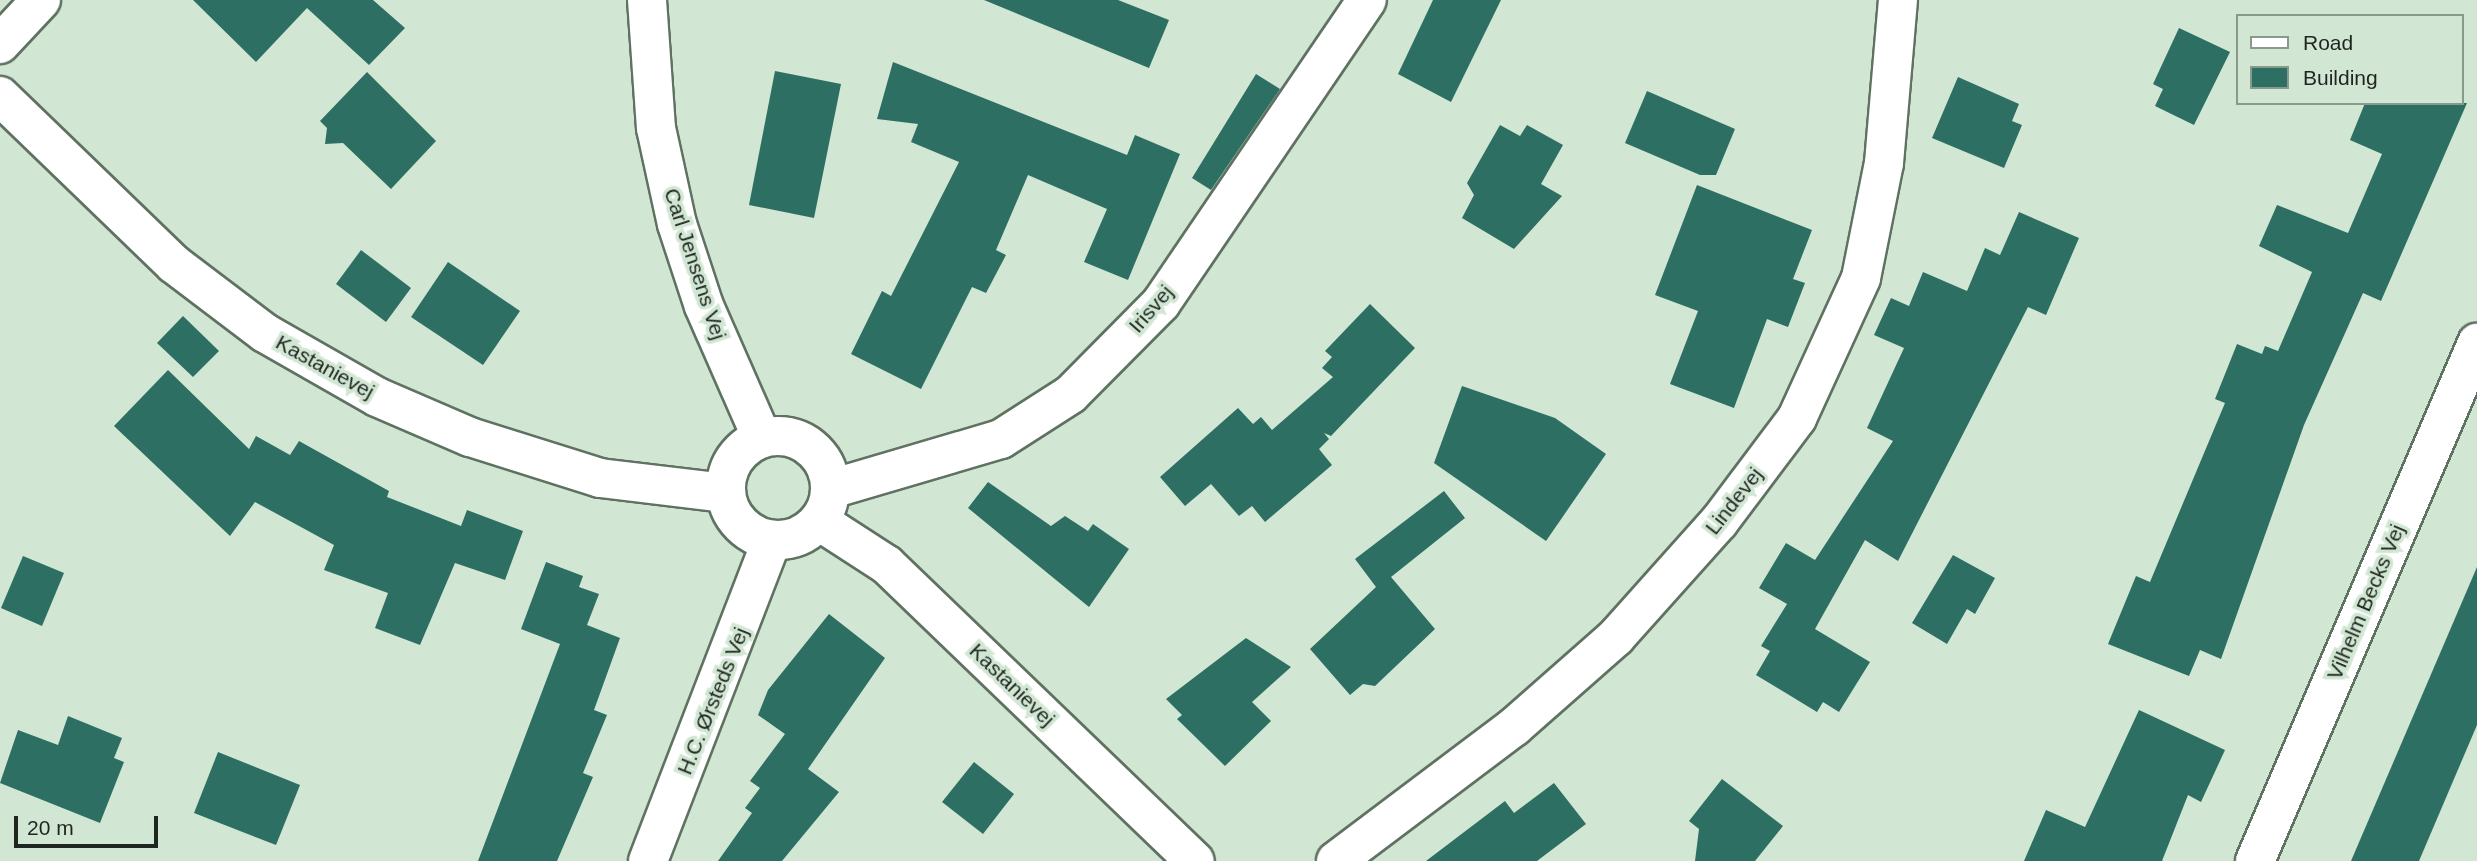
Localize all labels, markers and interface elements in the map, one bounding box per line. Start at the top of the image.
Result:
legend [2236,14,2463,105]
text: Road [2303,31,2353,54]
text: Building [2303,66,2378,89]
street label: Carl Jensens Vej [659,185,731,343]
street label: Irisvej [1124,280,1178,338]
street label: Kastanievej [271,330,379,404]
street label: Lindevej [1700,462,1768,540]
street label: Vilhelm Becks Vej [2322,520,2410,684]
street label: H.C. Ørsteds Vej [672,624,754,778]
street label: Kastanievej [964,638,1060,732]
scale bar [18,802,161,846]
text: 20 m [27,816,74,839]

